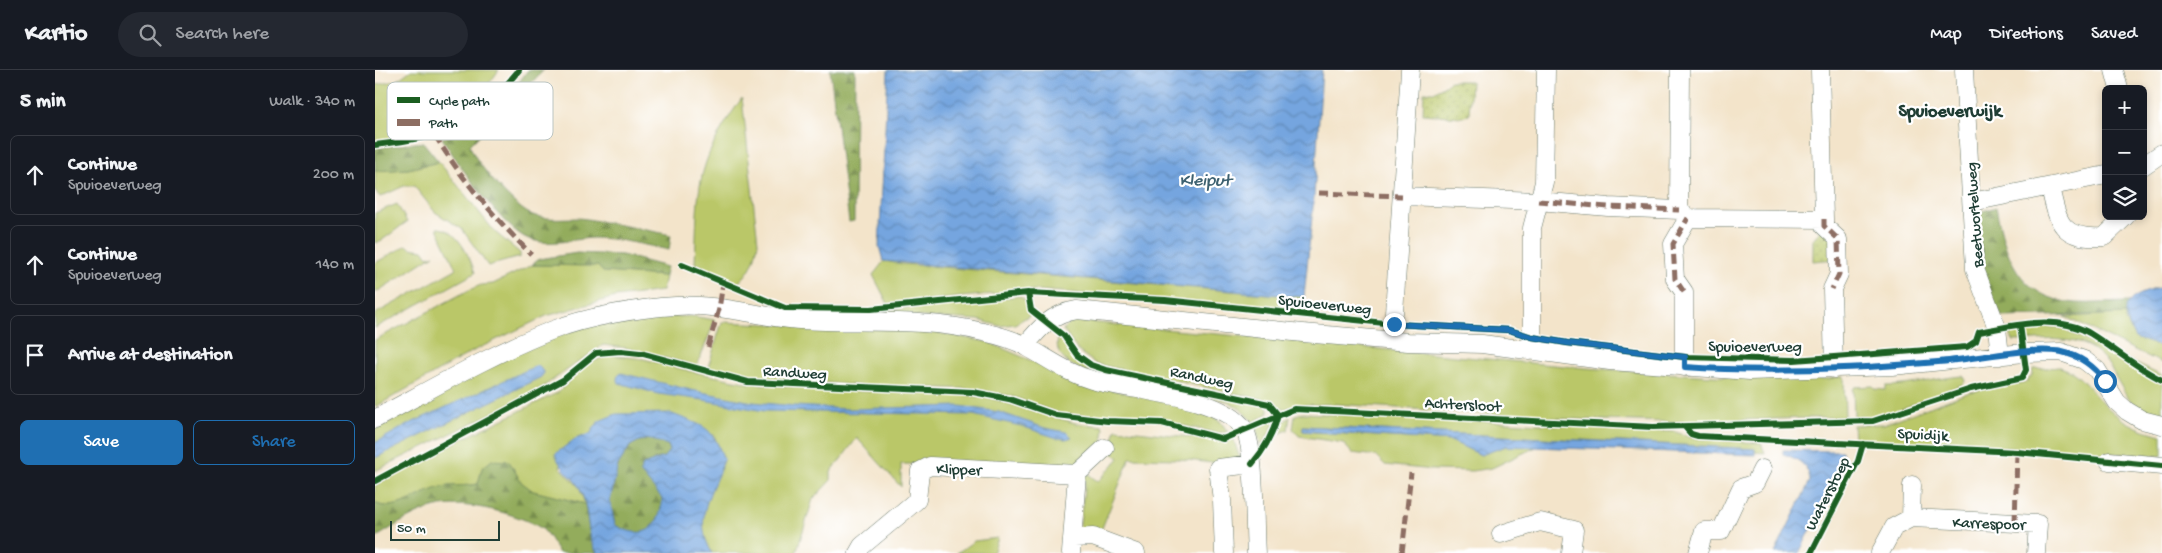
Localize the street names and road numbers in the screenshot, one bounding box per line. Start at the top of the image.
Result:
street label: Beetwortelweg [1963,161,1990,269]
street label: Spuioeverweg [1277,292,1372,321]
street label: Spuioeverweg [1708,339,1802,358]
street label: Randweg [762,363,827,386]
street label: Randweg [1168,363,1235,395]
street label: Achtersloot [1424,395,1503,418]
street label: Spuidijk [1897,426,1951,447]
street label: Waterstoep [1803,455,1856,534]
street label: Klipper [936,461,983,482]
street label: Karrespoor [1952,515,2027,536]

